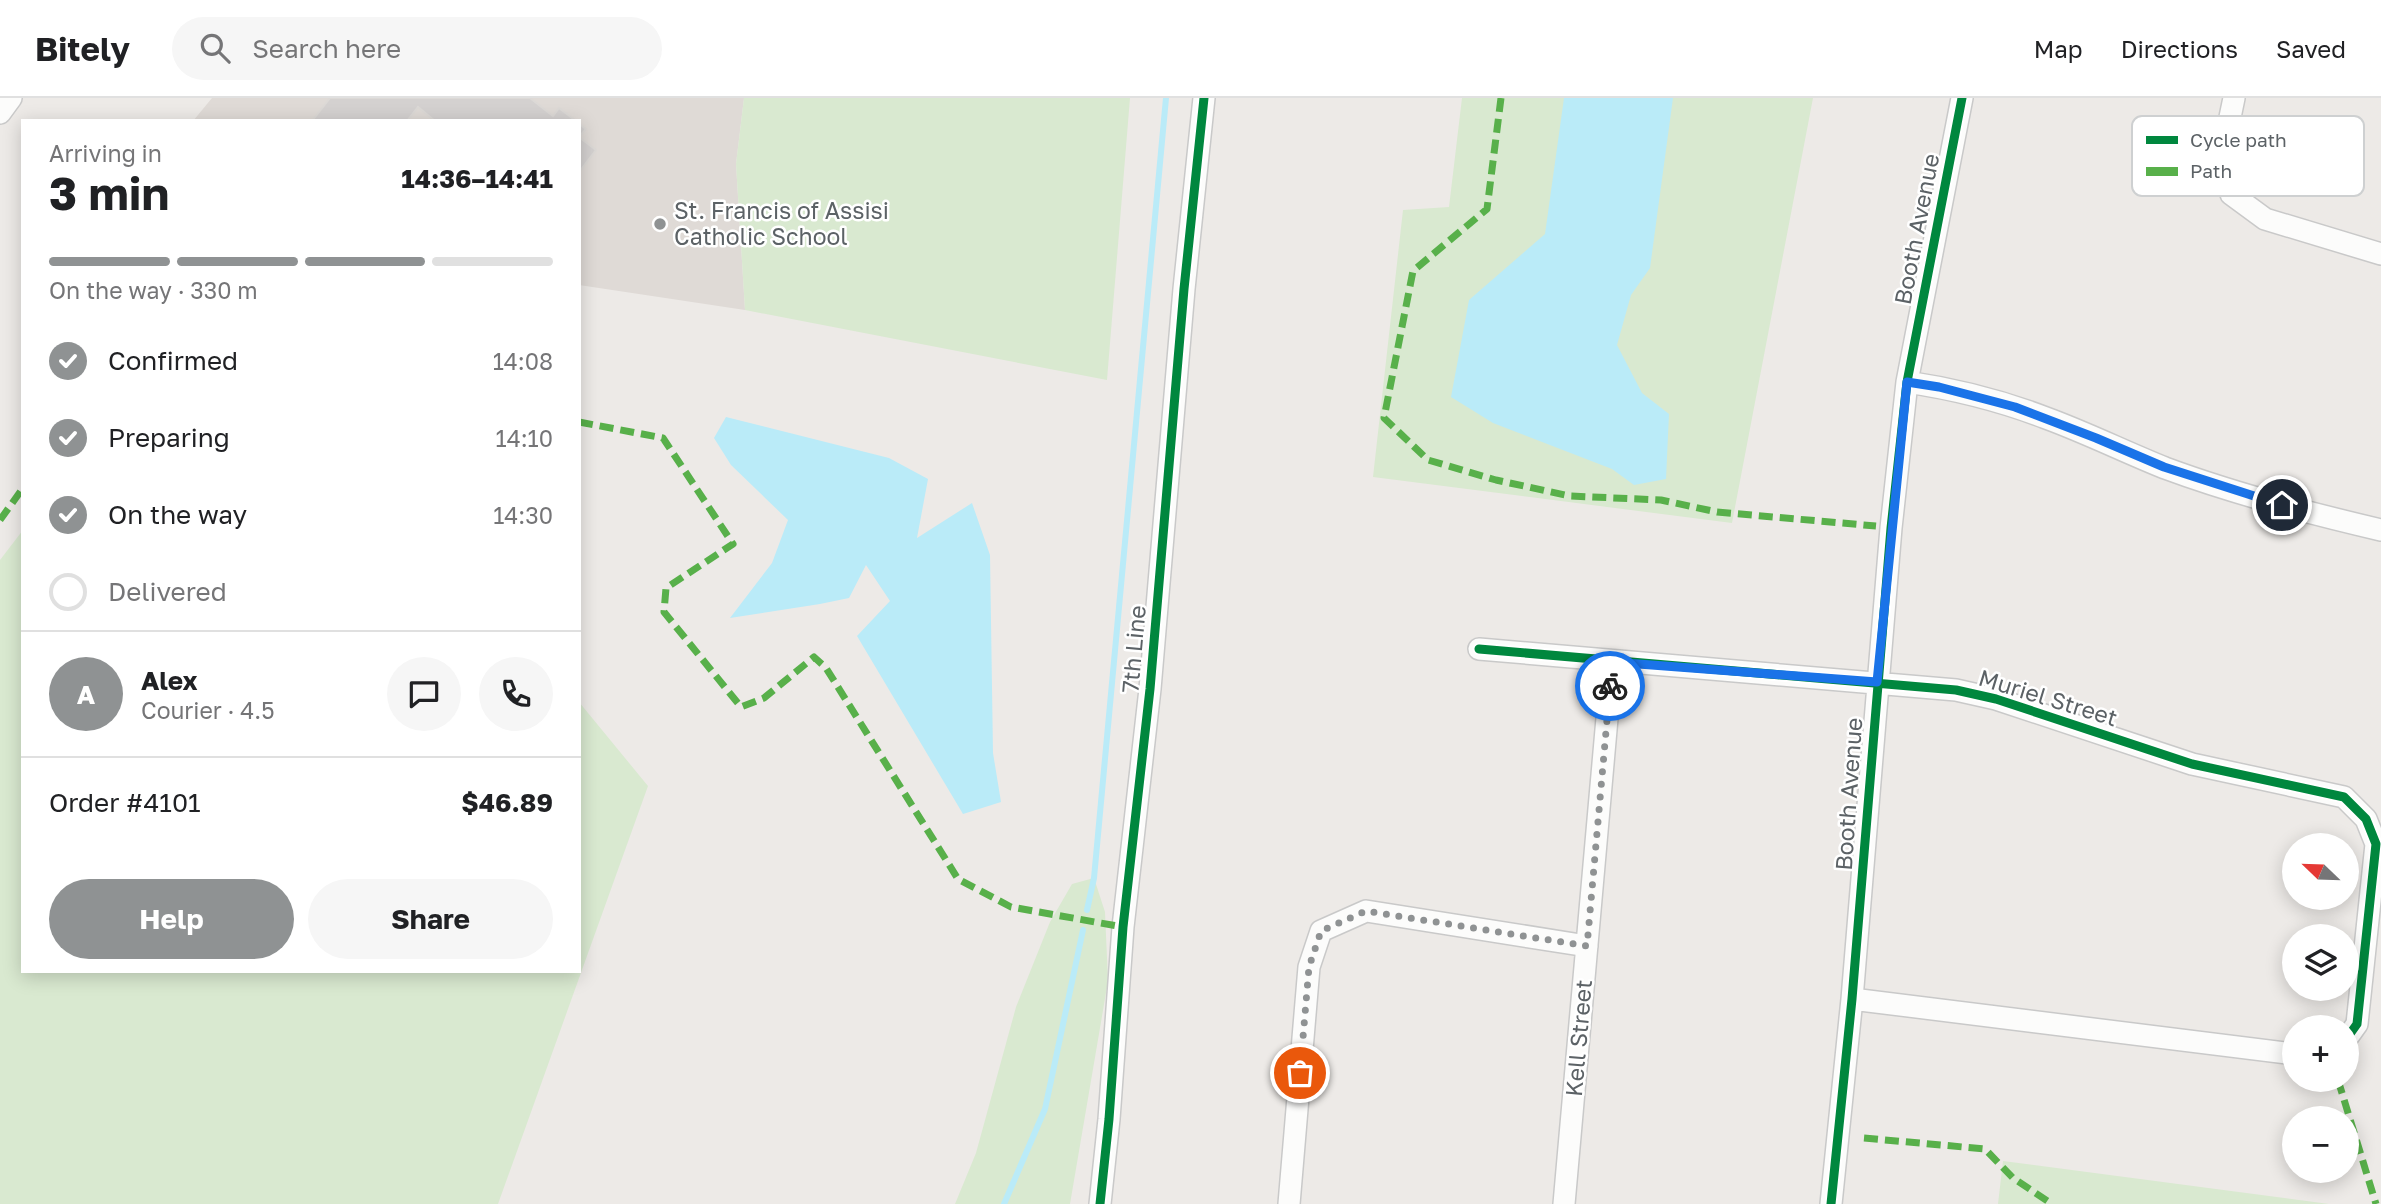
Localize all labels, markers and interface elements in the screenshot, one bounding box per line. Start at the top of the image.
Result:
search box [172,17,662,80]
text: Bitely [35,29,130,68]
icon: search [196,29,234,67]
text: Search here [252,33,401,64]
text: Map [2034,34,2083,63]
text: Directions [2121,34,2238,63]
text: Saved [2276,34,2346,63]
legend [2132,116,2364,196]
text: Cycle path [2190,128,2287,151]
text: Arriving in [49,139,162,167]
street label: Booth Avenue [1888,151,1944,307]
text: Path [2190,159,2232,182]
text: 14:36–14:41 [401,163,553,194]
text: 3 min [49,165,169,220]
place label: St. Francis of Assisi Catholic School [674,196,889,250]
marker: St. Francis of Assisi Catholic School [652,216,668,232]
text: On the way · 330 m [49,276,258,304]
icon: check [49,342,87,380]
text: Confirmed [108,345,238,376]
text: 14:08 [493,347,553,375]
icon: check [49,419,87,457]
text: Preparing [108,422,230,453]
text: 14:10 [496,424,553,452]
pin [2252,475,2312,535]
icon: home [2263,486,2301,524]
icon: check [49,496,87,534]
text: On the way [108,499,247,530]
text: 14:30 [493,501,553,529]
text: Delivered [108,576,227,607]
street label: 7th Line [1115,604,1151,694]
courier [1575,651,1645,721]
button: chat [387,657,461,731]
button: phone [479,657,553,731]
street label: Muriel Street [1976,663,2121,731]
text: Alex [141,665,198,696]
icon: bike [1591,667,1629,705]
text: A [77,679,95,710]
text: Courier · 4.5 [141,696,274,724]
street label: Booth Avenue [1829,716,1867,871]
text: Order #4101 [49,787,201,818]
text: $46.89 [461,787,553,818]
north arrow [2282,833,2359,910]
map controls [2282,833,2359,1183]
button: Help [49,879,294,959]
button: Share [308,879,553,959]
button: layers [2282,924,2359,1001]
street label: Kell Street [1559,978,1597,1098]
button: + [2282,1015,2359,1092]
pin [1270,1043,1330,1103]
icon: bag [1281,1054,1319,1092]
button: − [2282,1106,2359,1183]

